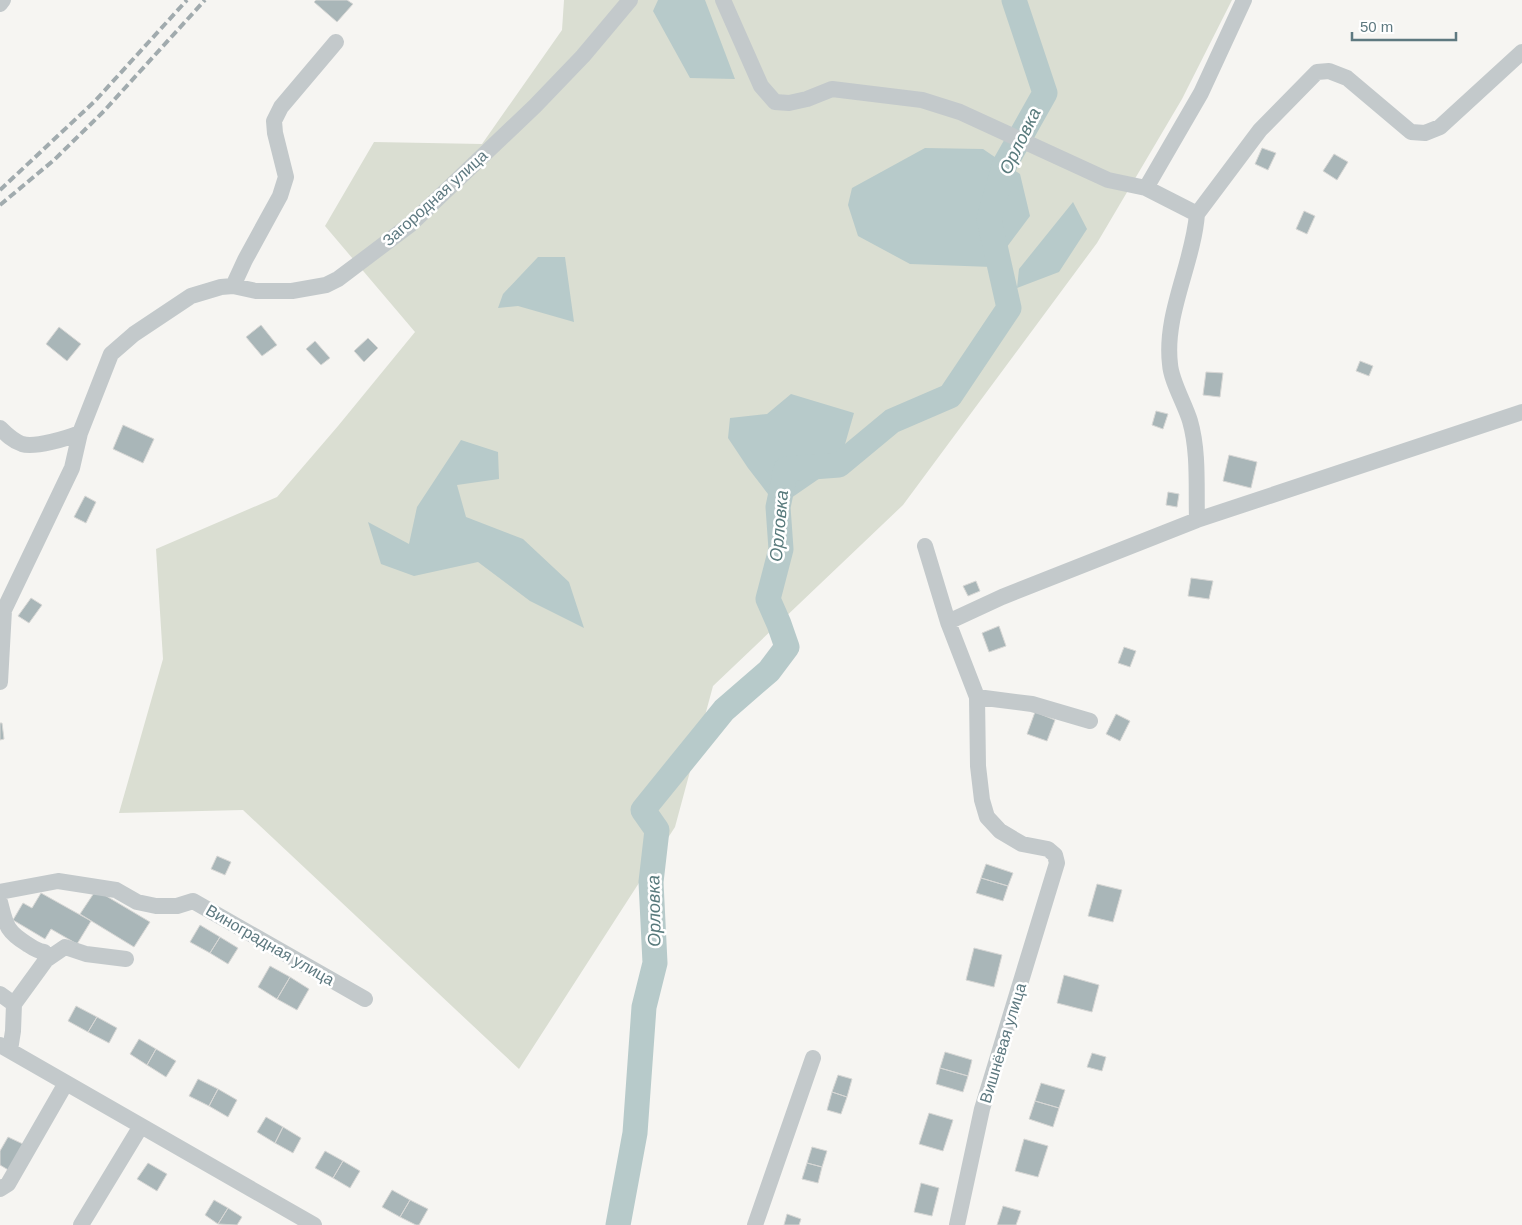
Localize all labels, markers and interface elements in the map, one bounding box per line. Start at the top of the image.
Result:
scale bar [1352,10,1456,42]
text: 50 m [1360,18,1393,35]
water label: Орловка [995,104,1045,178]
street label: Загородная улица [379,147,491,249]
water label: Орловка [766,489,792,563]
water label: Орловка [643,875,665,947]
street label: Виноградная улица [203,901,337,989]
street label: Вишнёвая улица [977,981,1029,1105]

